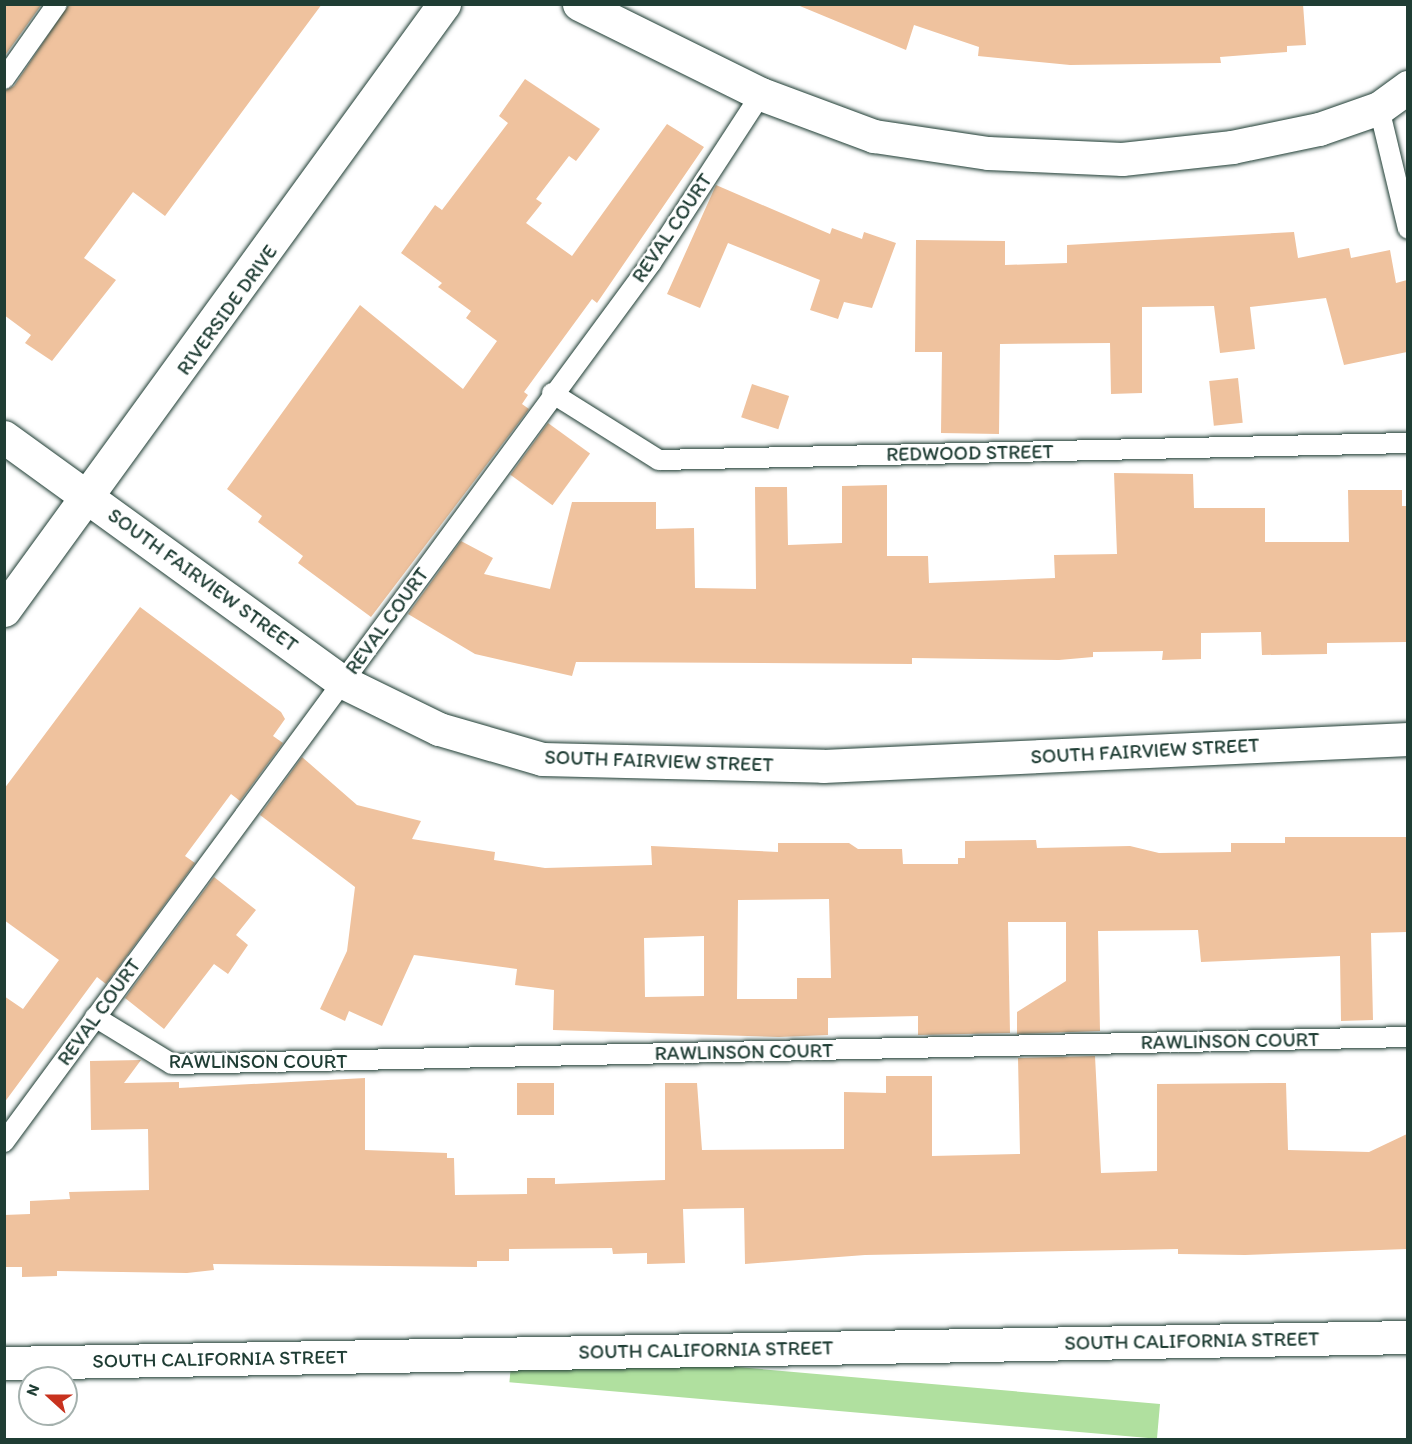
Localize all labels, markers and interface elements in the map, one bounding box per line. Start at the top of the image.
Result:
street label: REVAL COURT [627,169,717,287]
street label: RIVERSIDE DRIVE [171,239,283,381]
street label: REDWOOD STREET [886,440,1054,466]
street label: SOUTH FAIRVIEW STREET [103,503,303,657]
street label: REVAL COURT [340,563,434,679]
street label: SOUTH FAIRVIEW STREET [1030,733,1260,769]
street label: SOUTH FAIRVIEW STREET [544,745,774,777]
street label: REVAL COURT [52,954,146,1070]
street label: RAWLINSON COURT [1140,1027,1320,1055]
street label: RAWLINSON COURT [654,1038,834,1066]
street label: RAWLINSON COURT [169,1049,347,1073]
street label: SOUTH CALIFORNIA STREET [1065,1327,1319,1355]
street label: SOUTH CALIFORNIA STREET [579,1336,833,1364]
street label: SOUTH CALIFORNIA STREET [93,1345,347,1373]
north arrow [18,1366,78,1426]
text: N [22,1382,43,1399]

